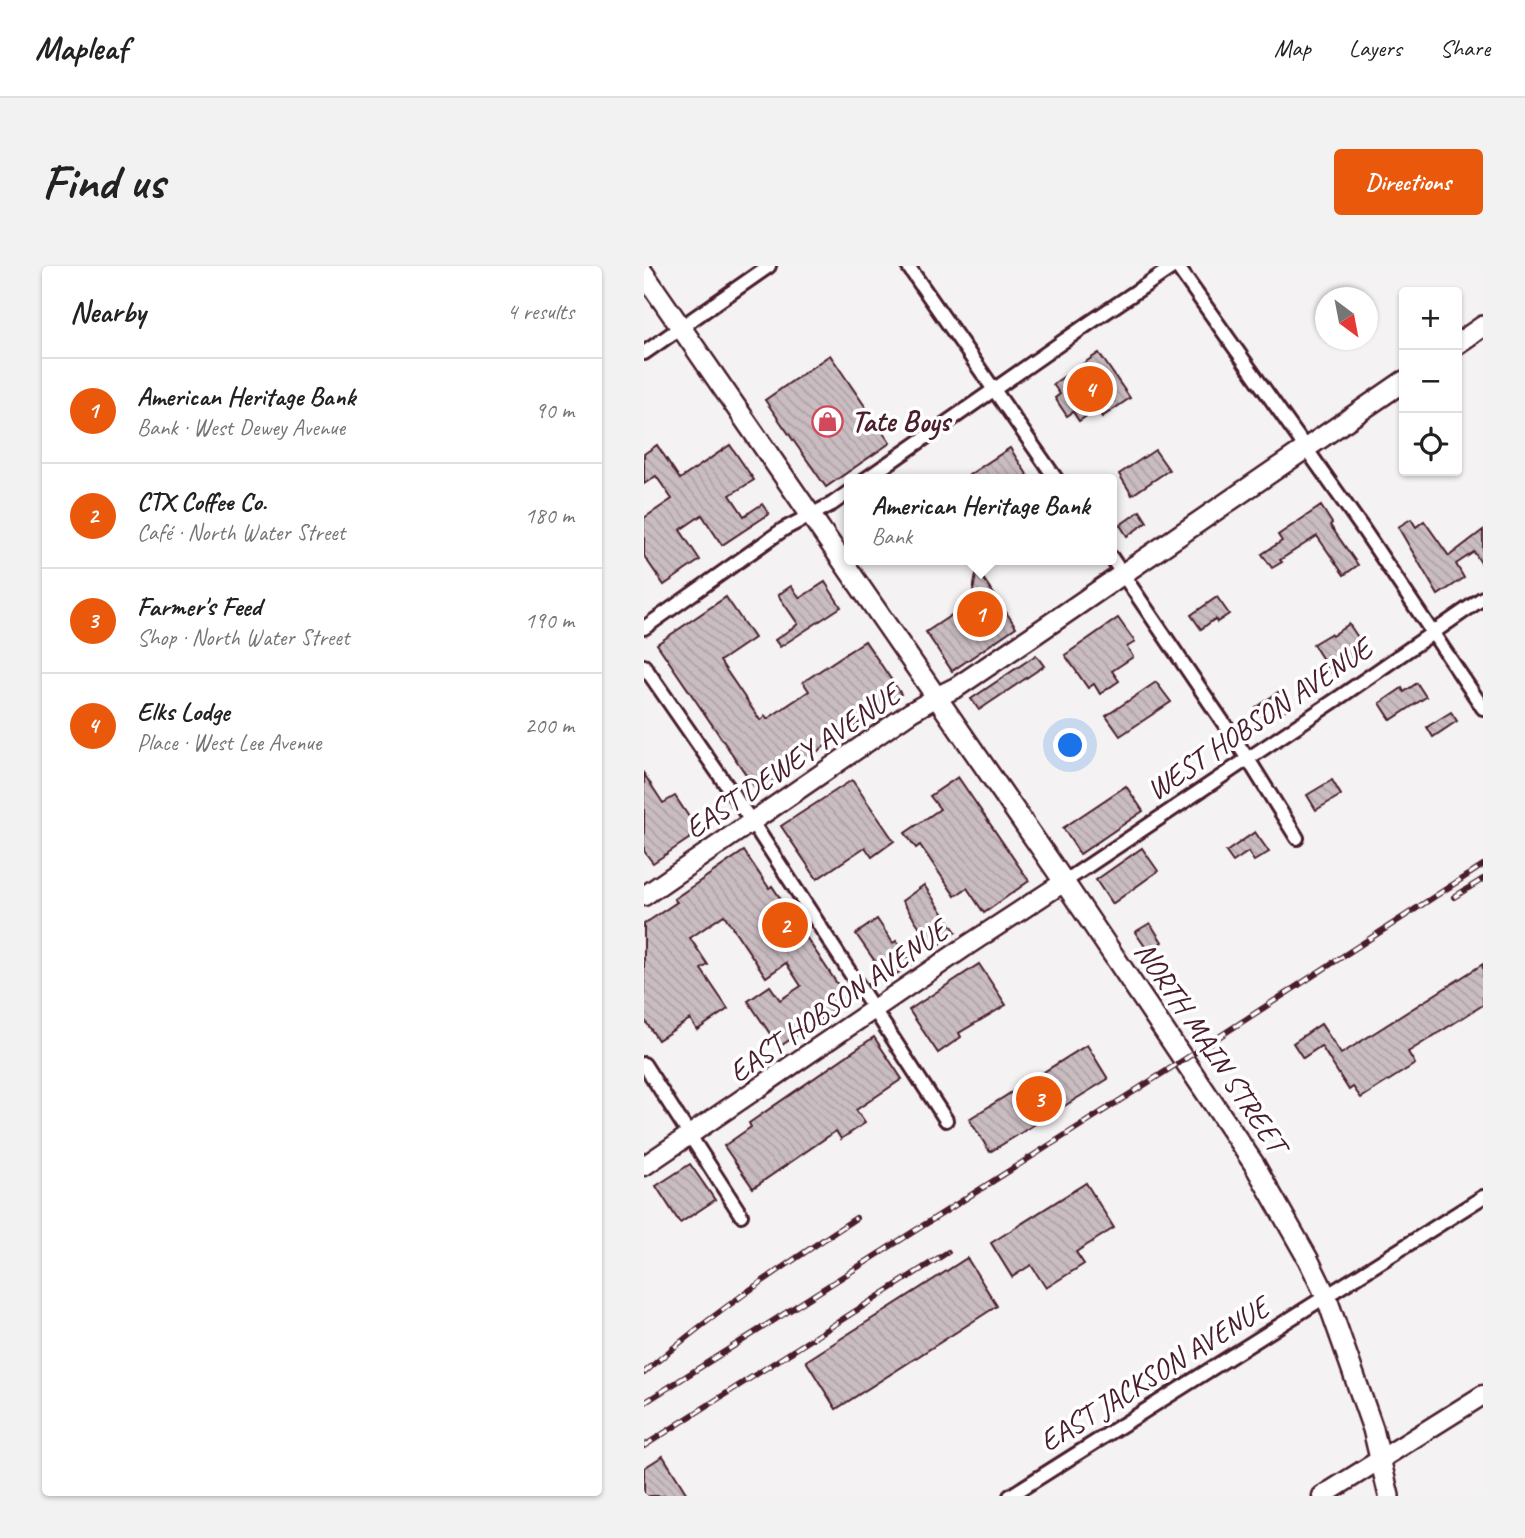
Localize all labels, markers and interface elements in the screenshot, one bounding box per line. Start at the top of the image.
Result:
text: Mapleaf [35,27,127,69]
text: Map [1274,33,1311,63]
text: Layers [1349,33,1402,63]
text: Share [1440,33,1490,63]
button: Directions [1334,149,1483,215]
text: Find us [42,151,164,213]
north arrow [1315,287,1378,350]
map controls [1399,287,1462,476]
button: + [1399,287,1462,350]
text: Nearby [70,293,146,331]
text: 4 results [507,297,574,326]
button: − [1399,350,1462,413]
pin: 4 [1067,363,1113,415]
text: American Heritage Bank [137,380,355,413]
text: 1 [88,396,98,425]
text: 90 m [535,396,574,425]
place label: Tate Boys [851,402,953,441]
shop icon: Tate Boys [811,404,845,438]
text: Bank · West Dewey Avenue [137,413,345,442]
button: locate [1399,413,1462,476]
popup [844,474,1117,565]
text: CTX Coffee Co. [137,485,267,518]
text: American Heritage Bank [871,489,1090,522]
text: 2 [88,501,98,530]
text: 180 m [525,501,574,530]
text: Café · North Water Street [137,518,345,547]
text: Bank [871,522,912,551]
pin: 1 [957,588,1003,640]
text: Farmer's Feed [137,590,261,623]
text: 3 [88,606,98,635]
text: 190 m [525,606,574,635]
text: Shop · North Water Street [137,623,349,652]
street label: WEST HOBSON AVENUE [1139,627,1382,809]
street label: EAST DEWEY AVENUE [677,673,910,847]
text: Elks Lodge [137,695,230,728]
text: 4 [88,711,98,740]
text: 200 m [525,711,574,740]
text: Place · West Lee Avenue [137,728,321,757]
your location [1053,728,1087,762]
pin: 2 [762,899,808,951]
street label: EAST HOBSON AVENUE [721,909,958,1091]
street label: NORTH MAIN STREET [1126,934,1299,1165]
pin: 3 [1016,1073,1062,1125]
street label: EAST JACKSON AVENUE [1032,1286,1279,1460]

